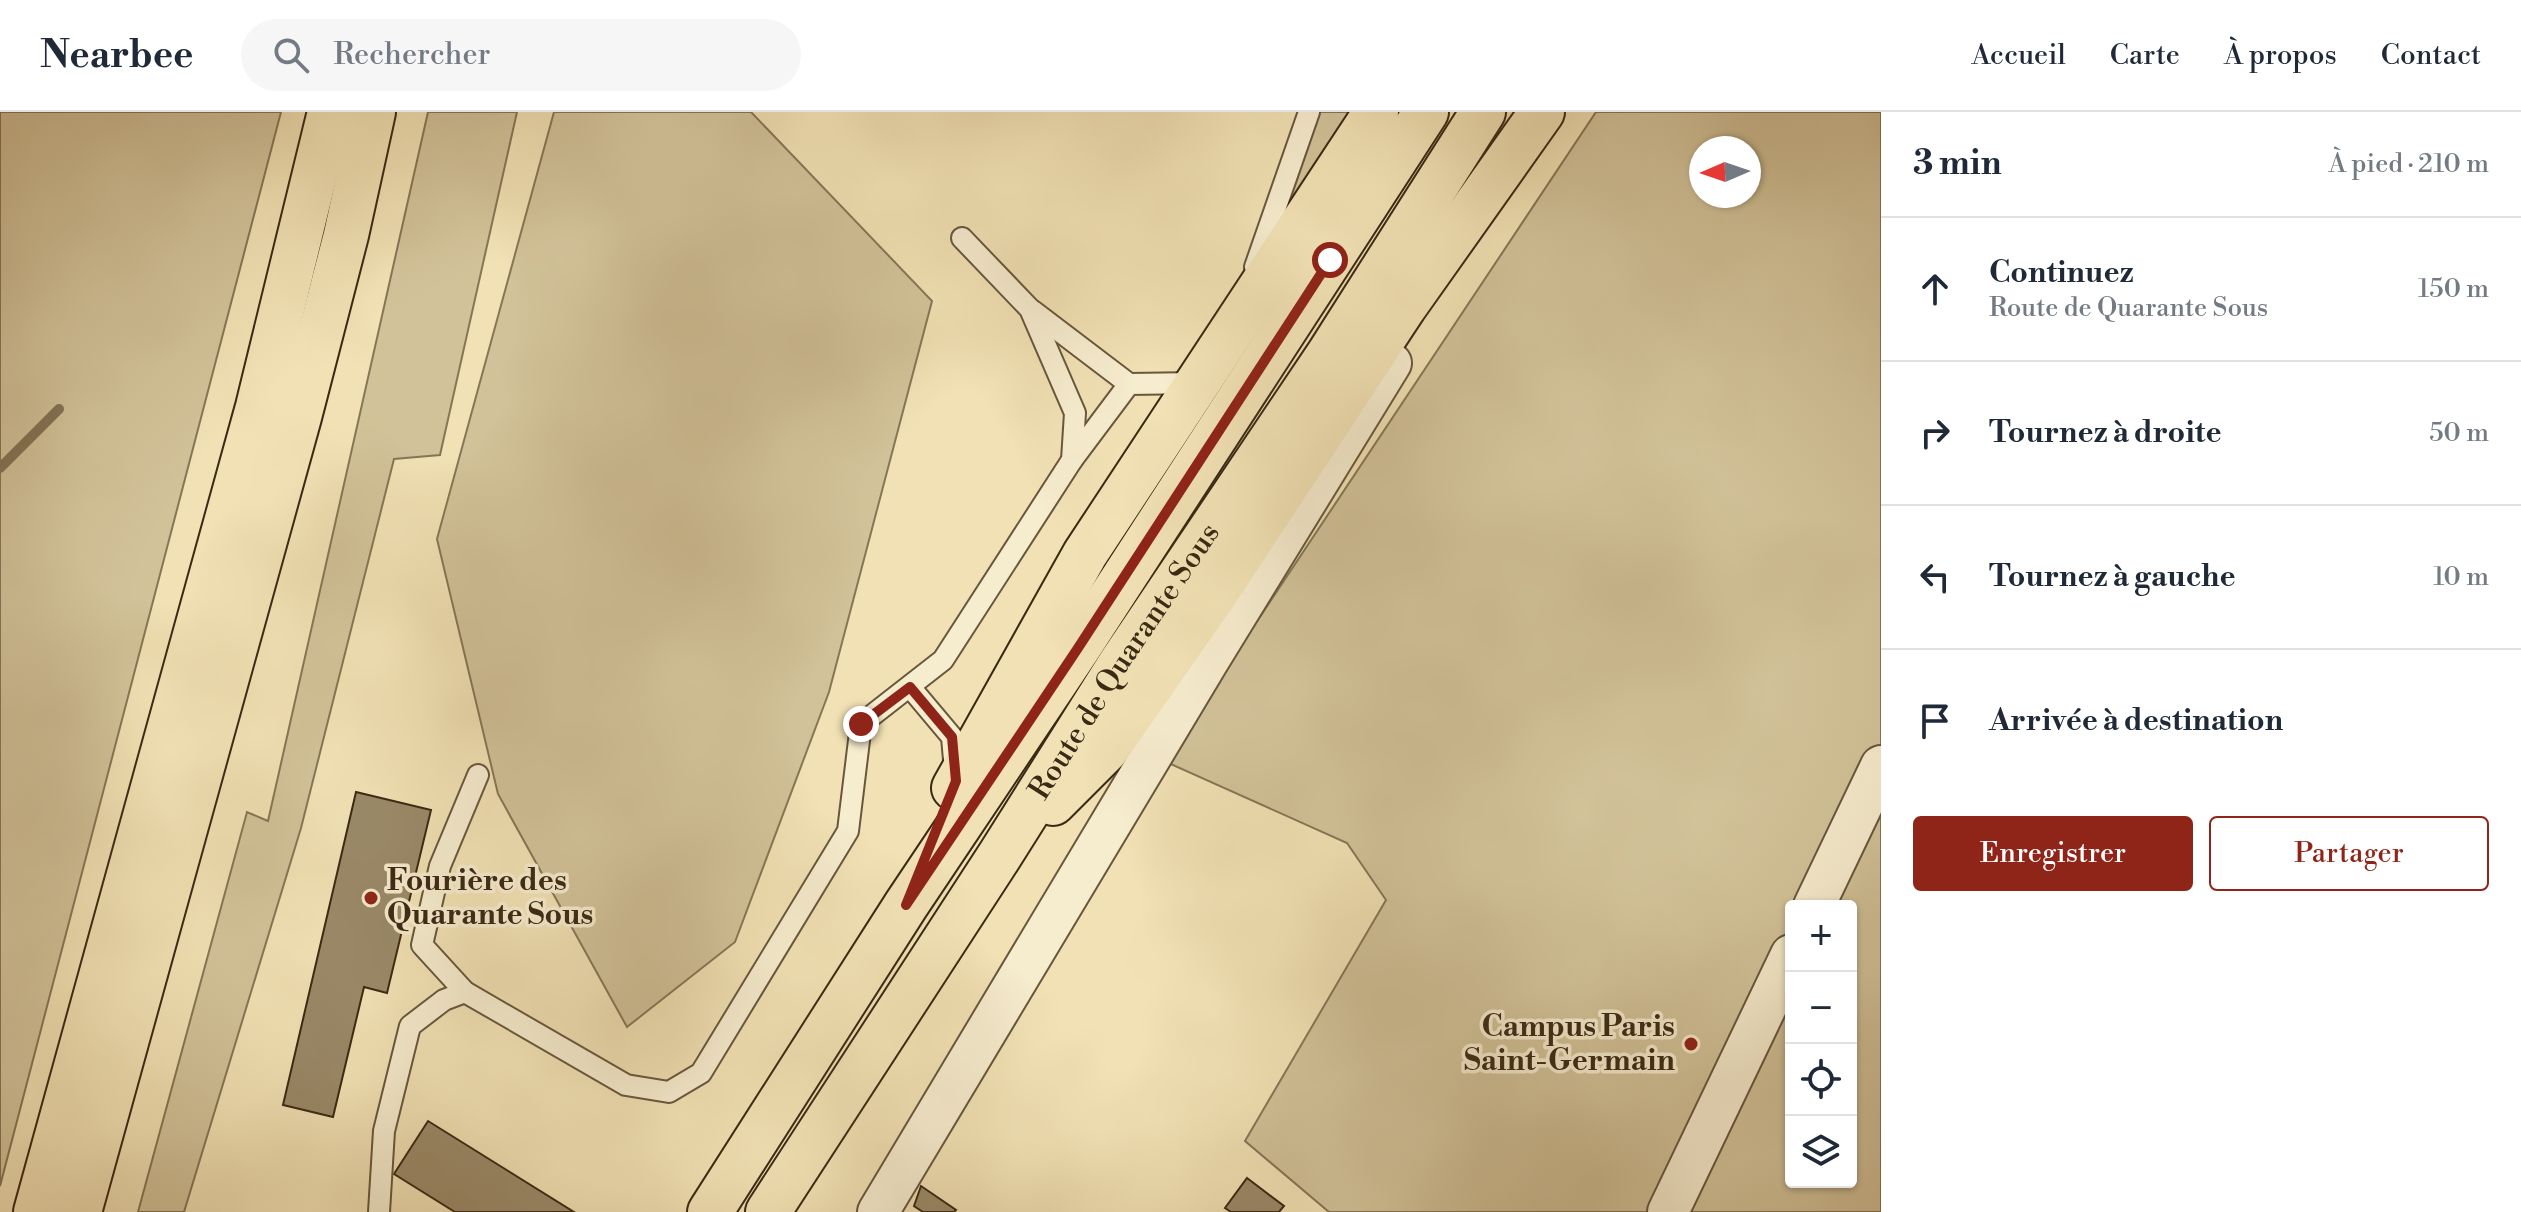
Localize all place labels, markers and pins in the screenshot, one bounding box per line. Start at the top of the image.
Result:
place label: Fourière des Quarante Sous [387,862,593,934]
marker: Fourière des Quarante Sous [362,889,380,907]
place label: Campus Paris Saint-Germain [1464,1008,1676,1080]
marker: Campus Paris Saint-Germain [1682,1035,1700,1053]

